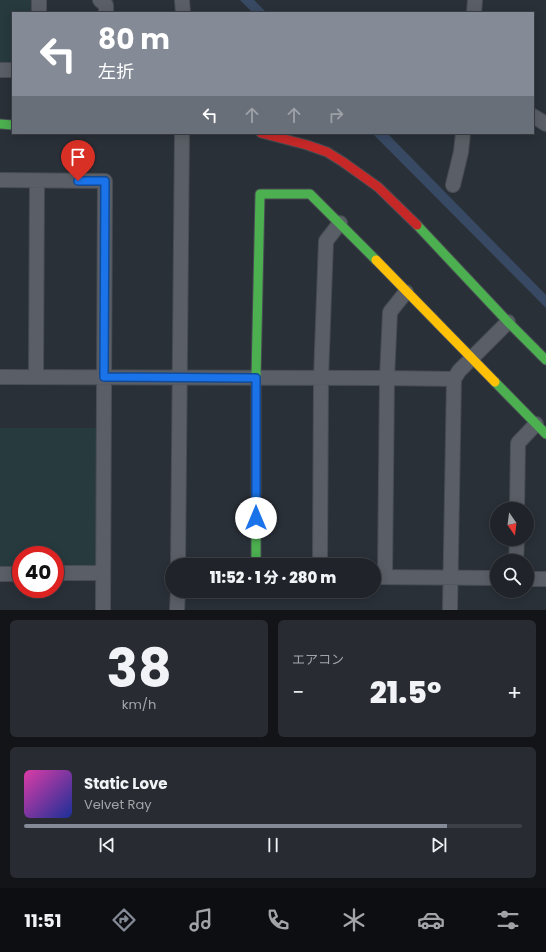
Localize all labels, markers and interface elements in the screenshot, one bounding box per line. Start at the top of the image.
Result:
text: 80 m [98,20,170,59]
icon: left [32,28,84,80]
text: 左折 [98,59,134,84]
icon: left [199,104,221,126]
icon: ahead [241,104,263,126]
icon: ahead [283,104,305,126]
icon: right [325,104,347,126]
pin [61,140,95,181]
icon: arrive [67,146,89,168]
position arrow [235,497,277,539]
north arrow [490,502,534,546]
map controls [490,502,534,598]
speed limit sign: 40 [12,546,64,598]
button: search [490,554,534,598]
text: 11:52 · 1 分 · 280 m [210,567,336,588]
text: 38 [106,632,172,705]
text: エアコン [292,650,344,669]
text: 21.5° [370,671,441,714]
text: − [292,677,304,708]
text: + [507,677,522,708]
text: km/h [122,695,156,714]
text: Static Love [84,773,168,794]
text: Velvet Ray [84,795,152,814]
icon: previous [96,834,118,856]
icon: pause [262,834,284,856]
icon: next [428,834,450,856]
icon: directions [110,906,138,934]
icon: music [187,906,215,934]
icon: phone [264,906,292,934]
icon: climate [340,906,368,934]
icon: car [417,906,445,934]
icon: filters [494,906,522,934]
text: 11:51 [24,908,61,933]

